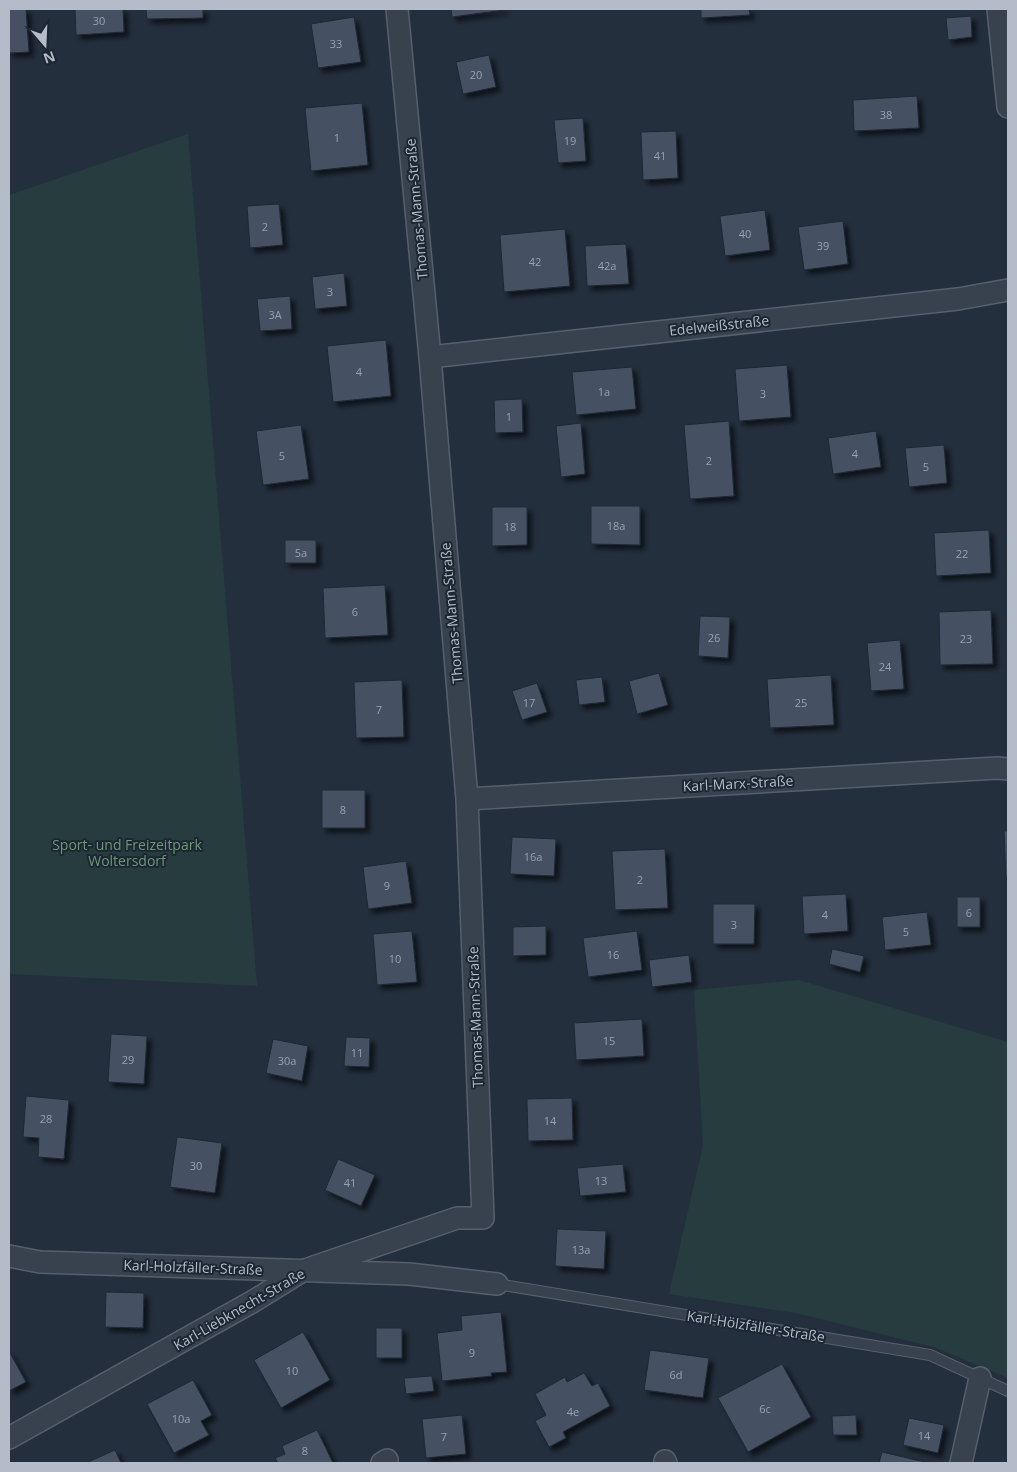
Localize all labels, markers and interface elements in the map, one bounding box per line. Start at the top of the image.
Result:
house number: 30 [93,13,105,28]
north arrow [20,20,70,70]
house number: 33 [330,36,342,51]
text: N [41,47,58,69]
house number: 20 [470,67,482,82]
house number: 38 [880,107,892,122]
house number: 1 [334,130,340,145]
house number: 19 [564,133,576,148]
street label: Thomas-Mann-Straße [400,138,432,280]
house number: 41 [654,148,666,163]
house number: 2 [262,219,268,234]
house number: 40 [739,226,751,241]
house number: 39 [817,238,829,253]
house number: 42 [529,254,541,269]
house number: 42a [598,258,616,273]
house number: 3 [327,284,333,299]
house number: 3A [268,307,282,322]
street label: Edelweißstraße [668,310,770,340]
house number: 4 [356,364,363,379]
house number: 1a [598,384,610,399]
house number: 3 [760,386,766,401]
house number: 1 [506,409,512,424]
house number: 4 [852,446,859,461]
house number: 5 [279,448,285,463]
house number: 2 [706,453,712,468]
house number: 5 [923,459,929,474]
house number: 18a [607,518,625,533]
house number: 18 [504,519,516,534]
street label: Thomas-Mann-Straße [435,542,467,684]
house number: 5a [295,545,307,560]
house number: 22 [956,546,968,561]
house number: 6 [352,604,358,619]
house number: 26 [708,630,720,645]
house number: 23 [960,631,972,646]
house number: 24 [879,659,892,674]
house number: 17 [523,695,535,710]
house number: 25 [795,695,807,710]
house number: 7 [376,702,382,717]
street label: Karl-Marx-Straße [682,771,794,795]
house number: 8 [340,802,346,817]
park label: Sport- und Freizeitpark Woltersdorf [52,835,202,870]
house number: 16a [524,849,542,864]
house number: 2 [637,872,643,887]
house number: 9 [384,878,390,893]
house number: 6 [966,905,972,920]
house number: 4 [822,907,829,922]
house number: 3 [731,917,737,932]
house number: 5 [903,924,909,939]
street label: Thomas-Mann-Straße [463,946,487,1088]
house number: 16 [607,947,619,962]
house number: 10 [389,951,401,966]
house number: 15 [603,1033,615,1048]
house number: 11 [351,1045,363,1060]
house number: 29 [122,1052,134,1067]
house number: 30a [278,1053,296,1068]
house number: 28 [40,1111,52,1126]
house number: 14 [544,1113,557,1128]
house number: 30 [190,1158,202,1173]
house number: 13 [595,1173,607,1188]
house number: 41 [344,1175,356,1190]
house number: 13a [572,1242,590,1257]
street label: Karl-Holzfäller-Straße [123,1255,263,1279]
street label: Karl-Liebknecht-Straße [170,1264,308,1354]
street label: Karl-Hölzfäller-Straße [686,1306,826,1346]
house number: 9 [469,1345,475,1360]
house number: 10 [286,1363,298,1378]
house number: 6d [669,1367,683,1382]
house number: 6c [759,1401,771,1416]
house number: 4e [567,1404,579,1419]
house number: 10a [172,1411,190,1426]
house number: 14 [918,1428,931,1443]
house number: 7 [441,1429,447,1444]
house number: 8 [302,1443,308,1458]

